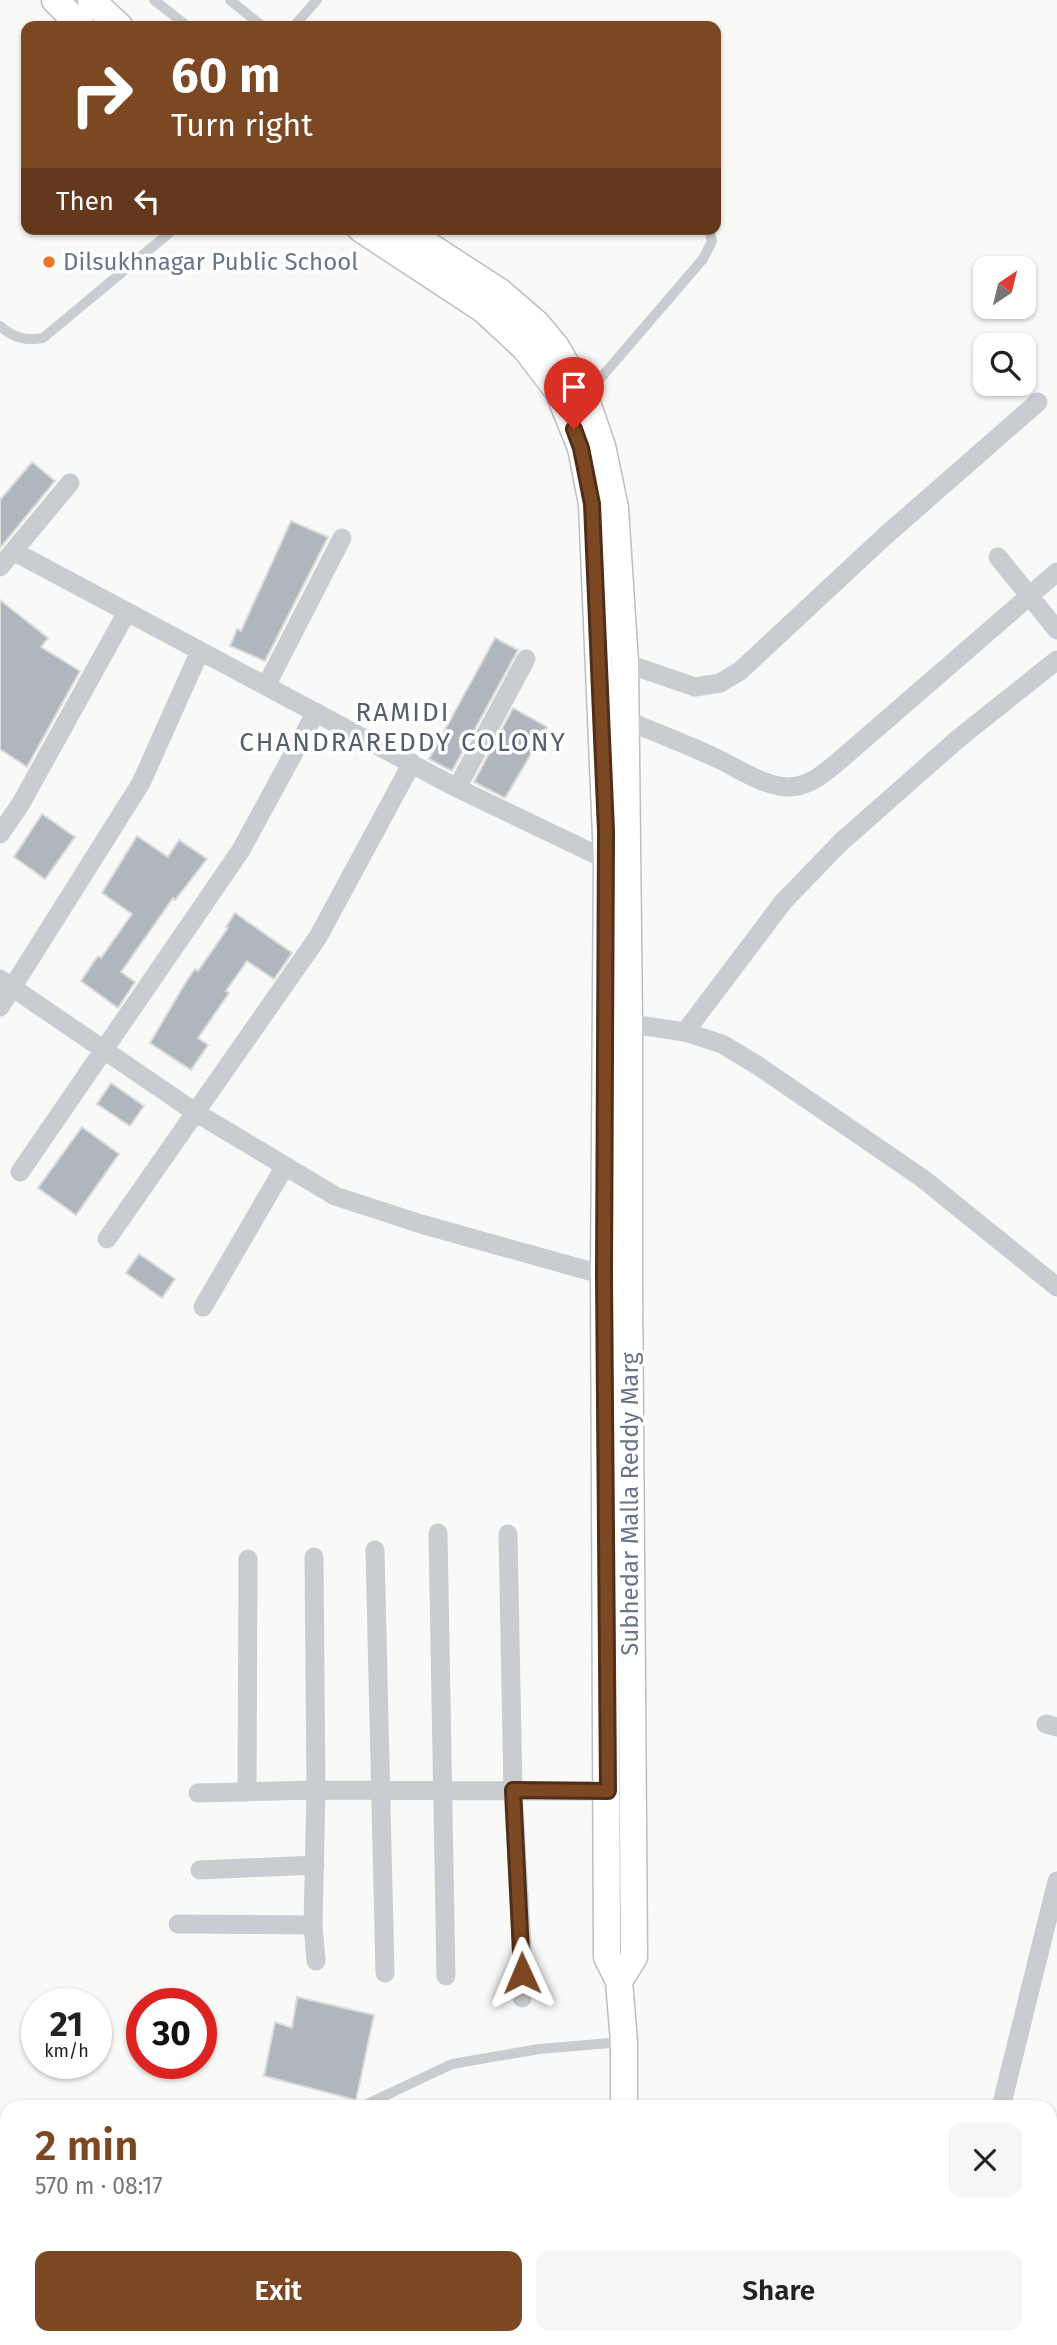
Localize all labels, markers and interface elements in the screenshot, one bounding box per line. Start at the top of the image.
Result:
text: 60 m [171,46,280,105]
icon: right [56,49,147,140]
text: Turn right [171,106,313,144]
icon: left [128,182,166,220]
text: Then [56,186,114,217]
place label: Dilsukhnagar Public School [63,248,358,276]
marker: Dilsukhnagar Public School [41,254,57,270]
north arrow [973,256,1036,318]
map controls [973,256,1036,396]
button: search [973,333,1036,396]
pin [544,357,604,429]
icon: arrive [555,368,593,406]
district label: RAMIDI CHANDRAREDDY COLONY [239,697,567,758]
street label: Subhedar Malla Reddy Marg [616,1352,644,1656]
position arrow [485,1936,559,2010]
speed limit sign: 30 [126,1988,217,2079]
text: 21 [50,2003,83,2045]
text: km/h [44,2040,89,2062]
text: 2 min [35,2121,139,2171]
button: close [948,2123,1022,2197]
text: 570 m · 08:17 [35,2172,163,2200]
button: Exit [35,2251,522,2331]
button: Share [536,2251,1022,2331]

